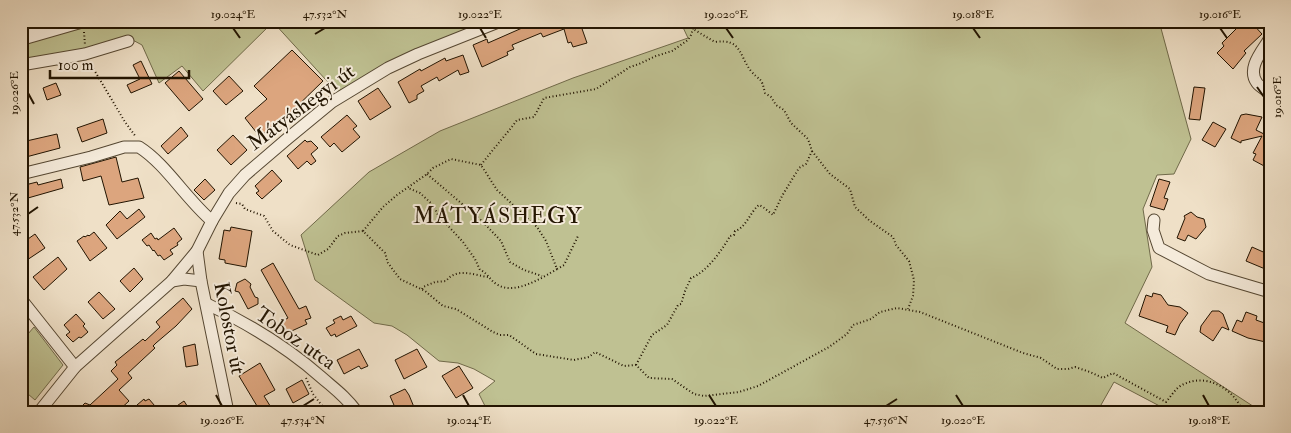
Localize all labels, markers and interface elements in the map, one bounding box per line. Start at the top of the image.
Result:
text: 19.024°E [211,7,256,22]
text: 47.532°N [303,7,348,22]
text: 19.022°E [458,7,502,22]
text: 19.020°E [704,7,748,22]
text: 19.018°E [952,7,994,22]
text: 19.016°E [1199,7,1241,22]
scale bar [50,48,189,80]
text: 100 m [58,56,94,75]
street label: Mátyáshegyi út [242,58,361,157]
text: 19.026°E [7,71,22,115]
text: 19.016°E [1270,76,1285,118]
text: 47.532°N [7,191,22,236]
district label: MÁTYÁSHEGY [413,202,583,230]
street label: Kolostor út [207,280,252,377]
street label: Toboz utca [250,301,342,376]
text: 19.026°E [200,413,244,428]
text: 47.534°N [281,413,326,428]
text: 19.024°E [447,413,492,428]
text: 19.022°E [694,413,738,428]
text: 47.536°N [864,413,908,428]
text: 19.020°E [941,413,985,428]
text: 19.018°E [1188,413,1230,428]

